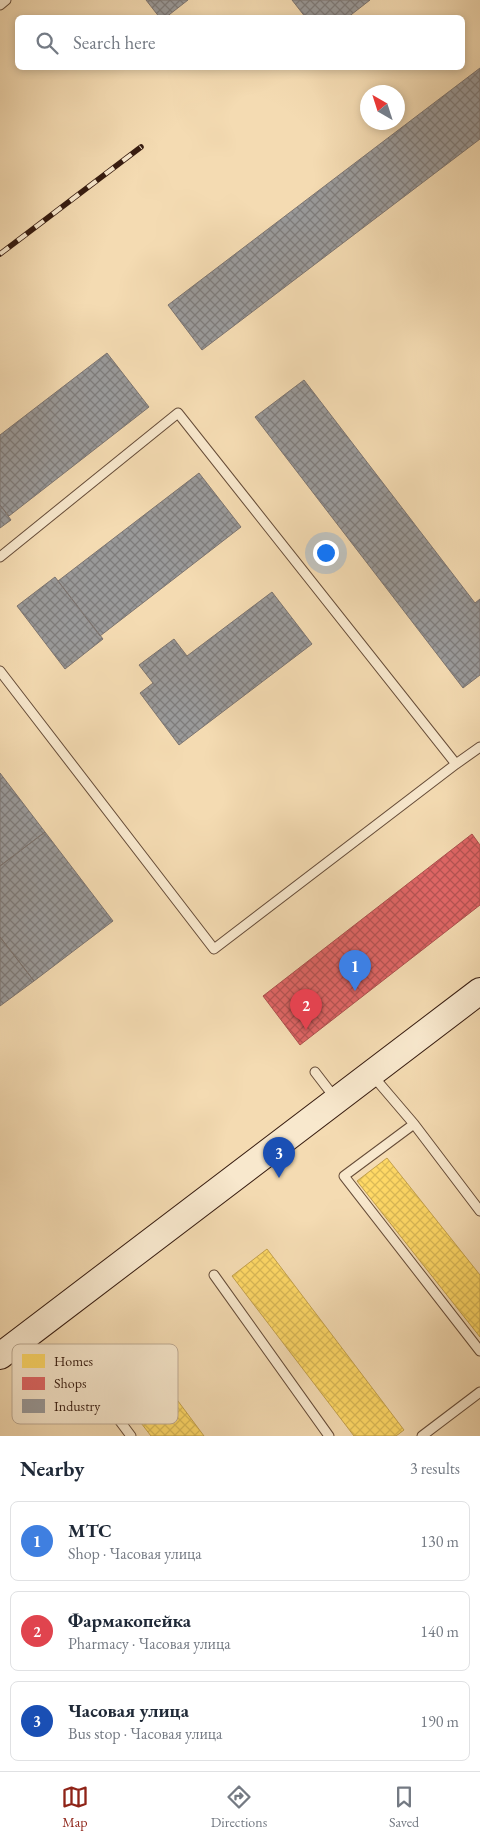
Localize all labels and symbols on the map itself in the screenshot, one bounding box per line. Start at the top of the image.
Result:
north arrow [360,85,405,130]
your location [313,540,339,566]
pin: 1 [339,950,371,991]
pin: 2 [290,989,322,1030]
pin: 3 [263,1137,295,1178]
legend [12,1344,178,1424]
text: Homes [54,1352,94,1370]
text: Shops [54,1374,87,1392]
text: Industry [54,1397,101,1415]

